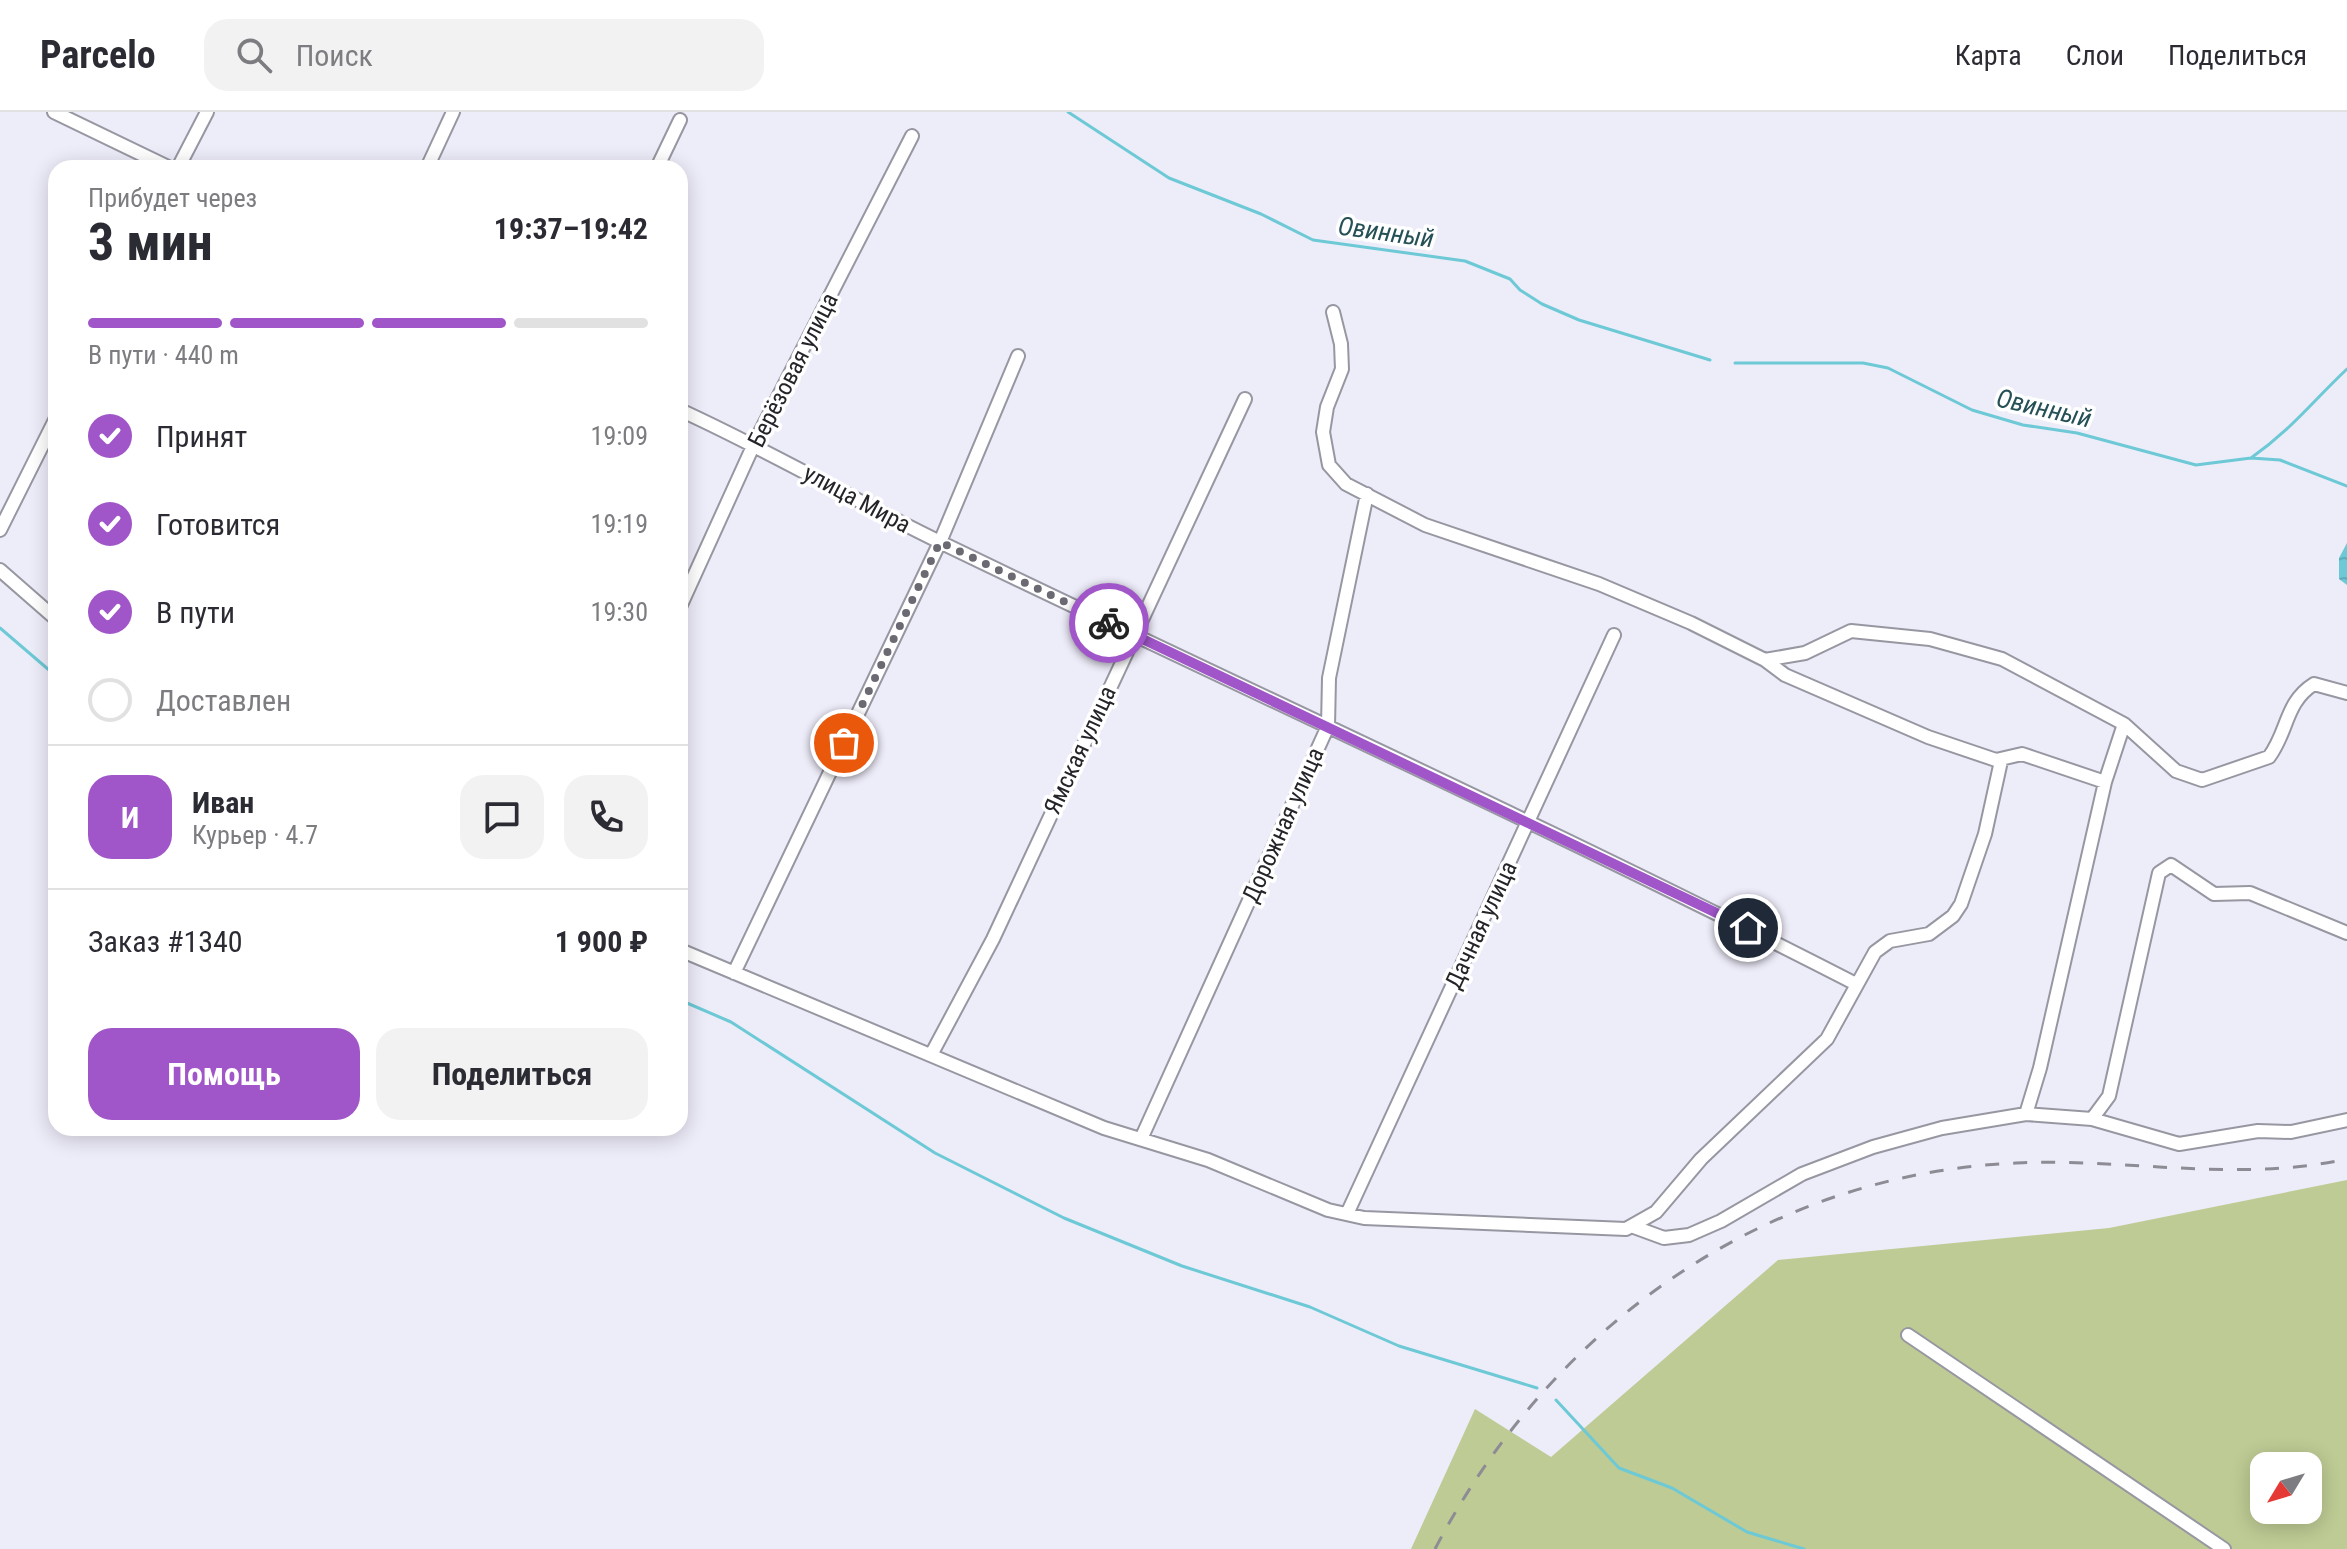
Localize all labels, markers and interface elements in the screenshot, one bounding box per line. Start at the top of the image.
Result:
search box [204,19,764,91]
text: Parcelo [40,33,156,77]
icon: search [232,33,276,77]
text: Поиск [296,38,373,73]
text: Карта [1955,39,2022,72]
text: Слои [2066,39,2124,72]
text: Поделиться [2168,39,2307,72]
text: Прибудет через [88,183,257,213]
water label: Овинный [1336,210,1436,254]
text: 19:37–19:42 [494,211,648,246]
text: 3 мин [88,212,213,273]
street label: Берёзовая улица [742,288,844,452]
text: В пути · 440 m [88,340,239,370]
water label: Овинный [1994,383,2095,434]
icon: check [88,414,132,458]
text: Принят [156,419,247,454]
text: 19:09 [591,421,648,451]
street label: улица Мира [799,459,915,539]
icon: check [88,502,132,546]
text: Готовится [156,507,280,542]
text: 19:19 [591,509,648,539]
courier [1069,583,1149,663]
icon: check [88,590,132,634]
text: В пути [156,595,235,630]
text: 19:30 [591,597,648,627]
icon: bike [1087,601,1131,645]
street label: Ямская улица [1038,681,1122,819]
text: Доставлен [156,683,291,718]
pin [810,709,878,777]
icon: bag [822,721,866,765]
street label: Дорожная улица [1236,743,1330,907]
button: chat [460,775,544,859]
button: phone [564,775,648,859]
text: Иван [192,785,254,820]
text: И [121,800,139,835]
text: Курьер · 4.7 [192,820,318,850]
street label: Дачная улица [1439,857,1523,993]
pin [1714,894,1782,962]
icon: home [1726,906,1770,950]
text: Заказ #1340 [88,924,243,959]
text: 1 900 ₽ [555,924,648,959]
button: Помощь [88,1028,360,1120]
button: Поделиться [376,1028,648,1120]
north arrow [2250,1452,2322,1524]
map controls [2250,1452,2322,1524]

